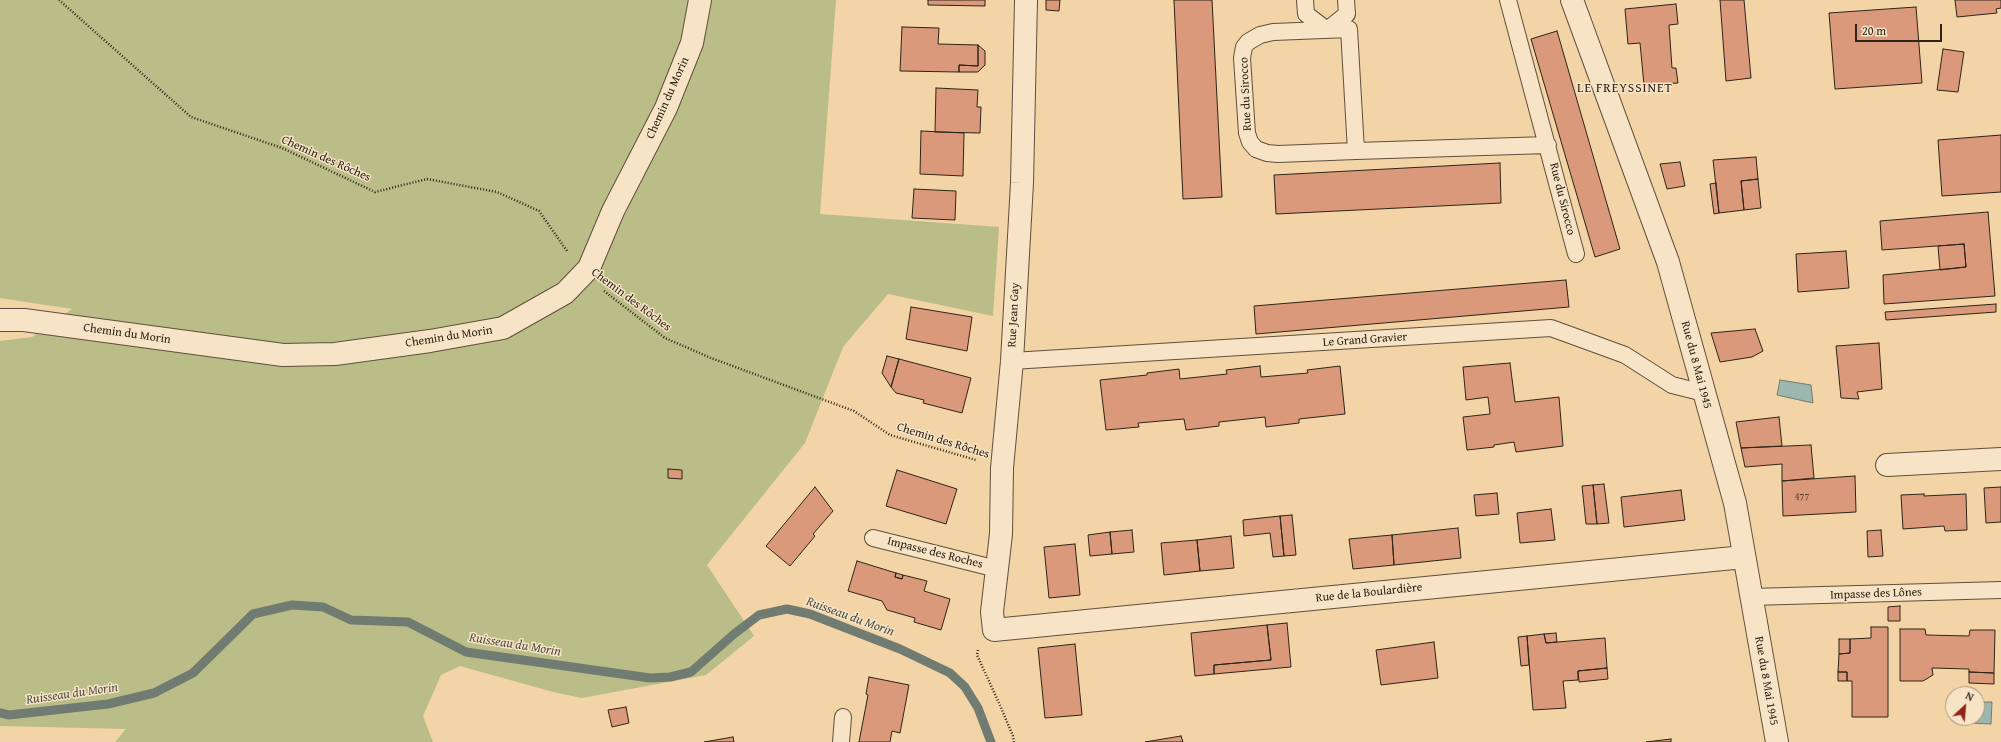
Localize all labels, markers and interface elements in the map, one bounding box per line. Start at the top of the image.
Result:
scale bar [1857,16,1944,42]
text: 20 m [1862,22,1886,39]
street label: Chemin du Morin [644,55,692,141]
street label: Rue du Sirocco [1237,57,1255,131]
district label: LE FREYSSINET [1577,81,1673,97]
street label: Chemin des Rôches [279,133,373,185]
street label: Rue du Sirocco [1546,161,1578,237]
street label: Chemin des Rôches [588,265,674,335]
street label: Rue Jean Gay [1005,282,1023,348]
street label: Rue du 8 Mai 1945 [1677,320,1715,410]
street label: Chemin du Morin [82,321,172,347]
street label: Chemin du Morin [404,323,494,351]
street label: Le Grand Gravier [1322,330,1408,350]
street label: Chemin des Rôches [895,420,991,462]
house number: 477 [1795,491,1809,503]
street label: Impasse des Roches [886,534,984,572]
street label: Rue de la Boulardière [1315,580,1423,606]
street label: Impasse des Lônes [1830,585,1922,603]
water label: Ruisseau du Morin [804,594,896,640]
water label: Ruisseau du Morin [468,630,562,660]
street label: Rue du 8 Mai 1945 [1751,635,1781,727]
water label: Ruisseau du Morin [25,680,119,708]
north arrow [1945,686,1985,726]
text: N [1963,687,1977,705]

